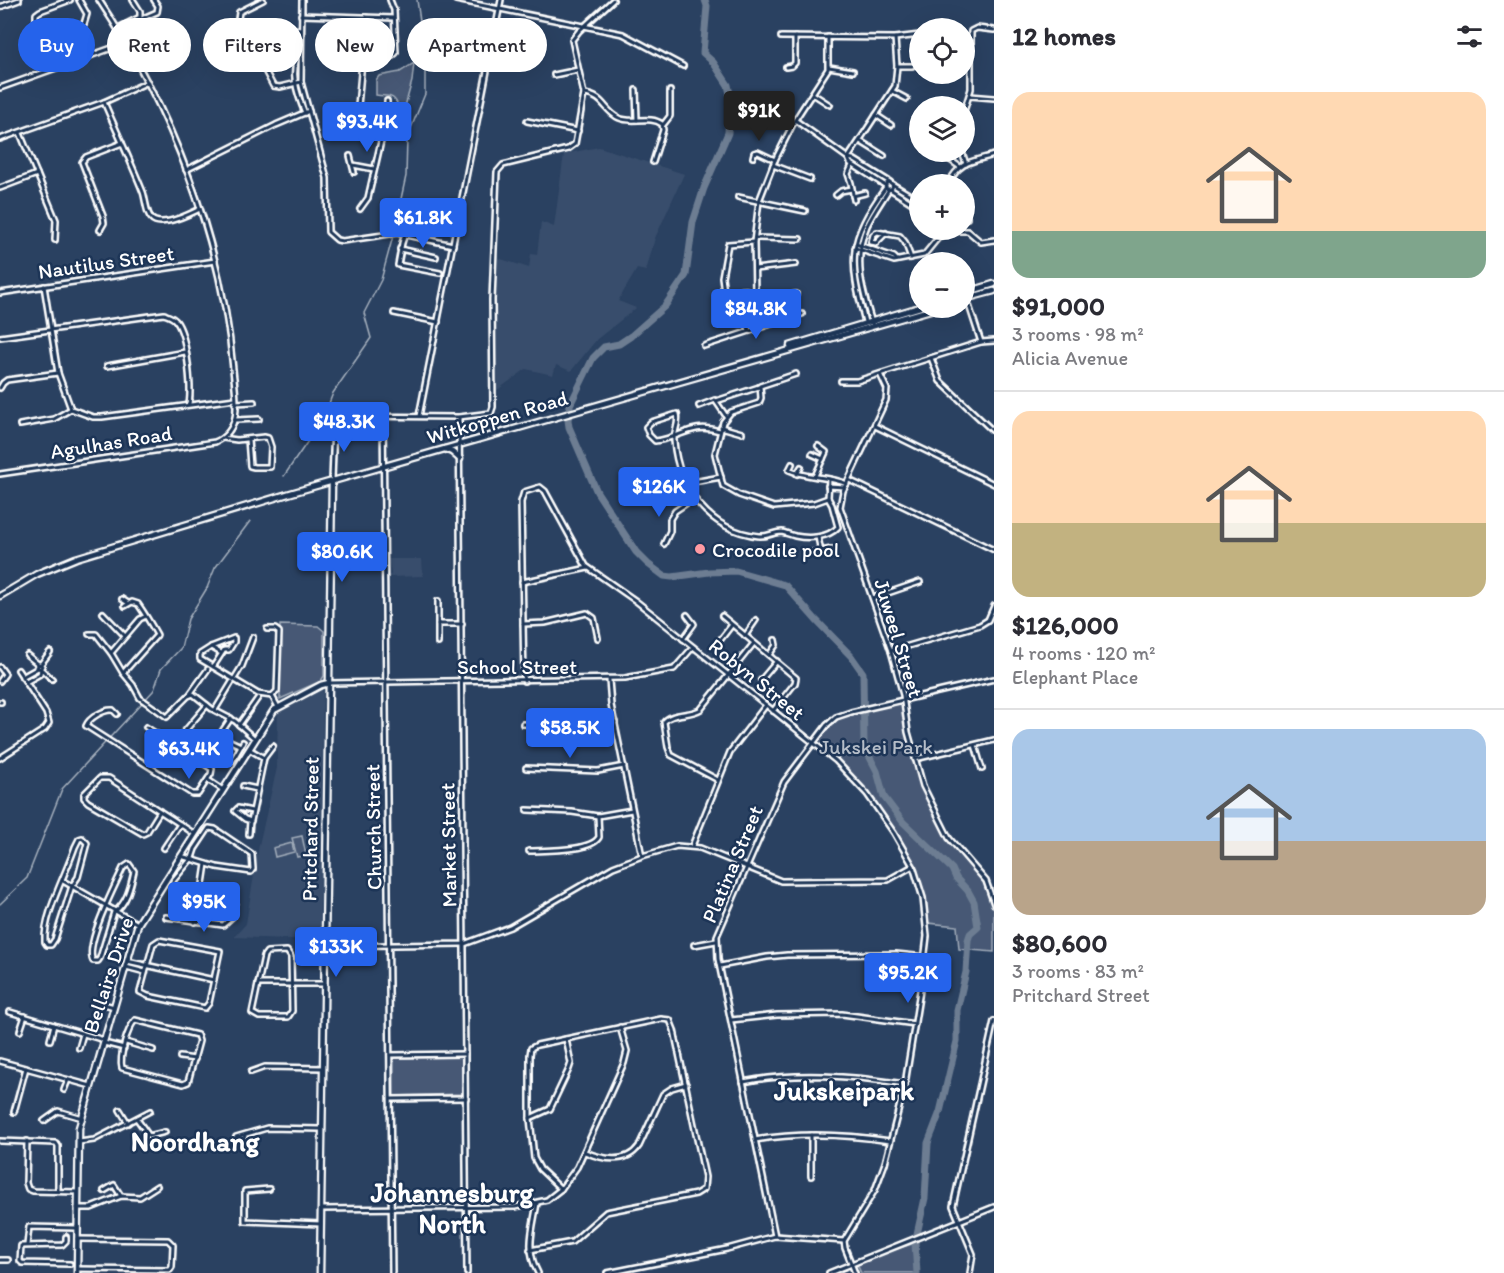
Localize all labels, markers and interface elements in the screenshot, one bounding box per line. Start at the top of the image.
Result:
chip: Buy [18,18,95,72]
chip: Rent [107,18,191,72]
chip: Filters [203,18,303,72]
chip: New [315,18,395,72]
chip: Apartment [407,18,547,72]
map controls [909,18,975,318]
button: locate [909,18,975,84]
text: 12 homes [1012,20,1116,52]
icon: filters [1453,20,1486,53]
pin: $91K [723,91,795,142]
button: layers [909,96,975,162]
text: $91K [738,98,780,122]
pin: $93.4K [318,102,416,153]
text: $93.4K [336,109,398,133]
icon: home [1195,131,1303,239]
button: + [909,174,975,240]
pin: $61.8K [374,198,472,249]
text: $61.8K [394,205,452,229]
street label: Nautilus Street [36,240,176,284]
button: − [909,252,975,318]
pin: $84.8K [707,289,805,340]
text: $91,000 [1012,290,1105,322]
text: $84.8K [725,296,787,320]
text: 3 rooms · 98 m² [1012,322,1144,346]
text: Alicia Avenue [1012,346,1128,370]
street label: Witkoppen Road [423,385,571,449]
pin: $48.3K [295,402,393,453]
text: $48.3K [313,409,375,433]
street label: Agulhas Road [48,420,174,464]
icon: home [1195,450,1303,558]
pin: $126K [617,467,701,518]
text: $126K [632,474,686,498]
pin: $80.6K [293,532,391,583]
place label: Crocodile pool [712,537,840,562]
text: $80.6K [311,539,373,563]
marker: Crocodile pool [693,542,707,556]
street label: Juweel Street [869,576,929,700]
text: $126,000 [1012,609,1119,641]
street label: Robyn Street [704,633,810,725]
text: 4 rooms · 120 m² [1012,641,1155,665]
street label: School Street [457,654,577,679]
text: Elephant Place [1012,665,1138,689]
pin: $58.5K [521,708,619,759]
text: $58.5K [540,715,600,739]
pin: $63.4K [140,729,238,780]
park label: Jukskei Park [819,734,933,759]
text: $63.4K [158,736,220,760]
street label: Pritchard Street [296,756,324,902]
street label: Church Street [359,764,387,890]
icon: home [1195,768,1303,876]
street label: Market Street [434,782,462,908]
street label: Platina Street [696,801,768,926]
pin: $95K [168,882,240,933]
text: $95K [182,889,226,913]
street label: Bellairs Drive [78,914,139,1036]
pin: $133K [294,927,378,978]
text: $80,600 [1012,927,1107,959]
text: $133K [309,934,363,958]
pin: $95.2K [859,953,957,1004]
text: 3 rooms · 83 m² [1012,959,1144,983]
text: $95.2K [878,960,938,984]
text: Pritchard Street [1012,983,1150,1007]
district label: Jukskeipark [773,1074,915,1107]
district label: Noordhang [131,1125,260,1158]
district label: Johannesburg North [370,1176,534,1240]

